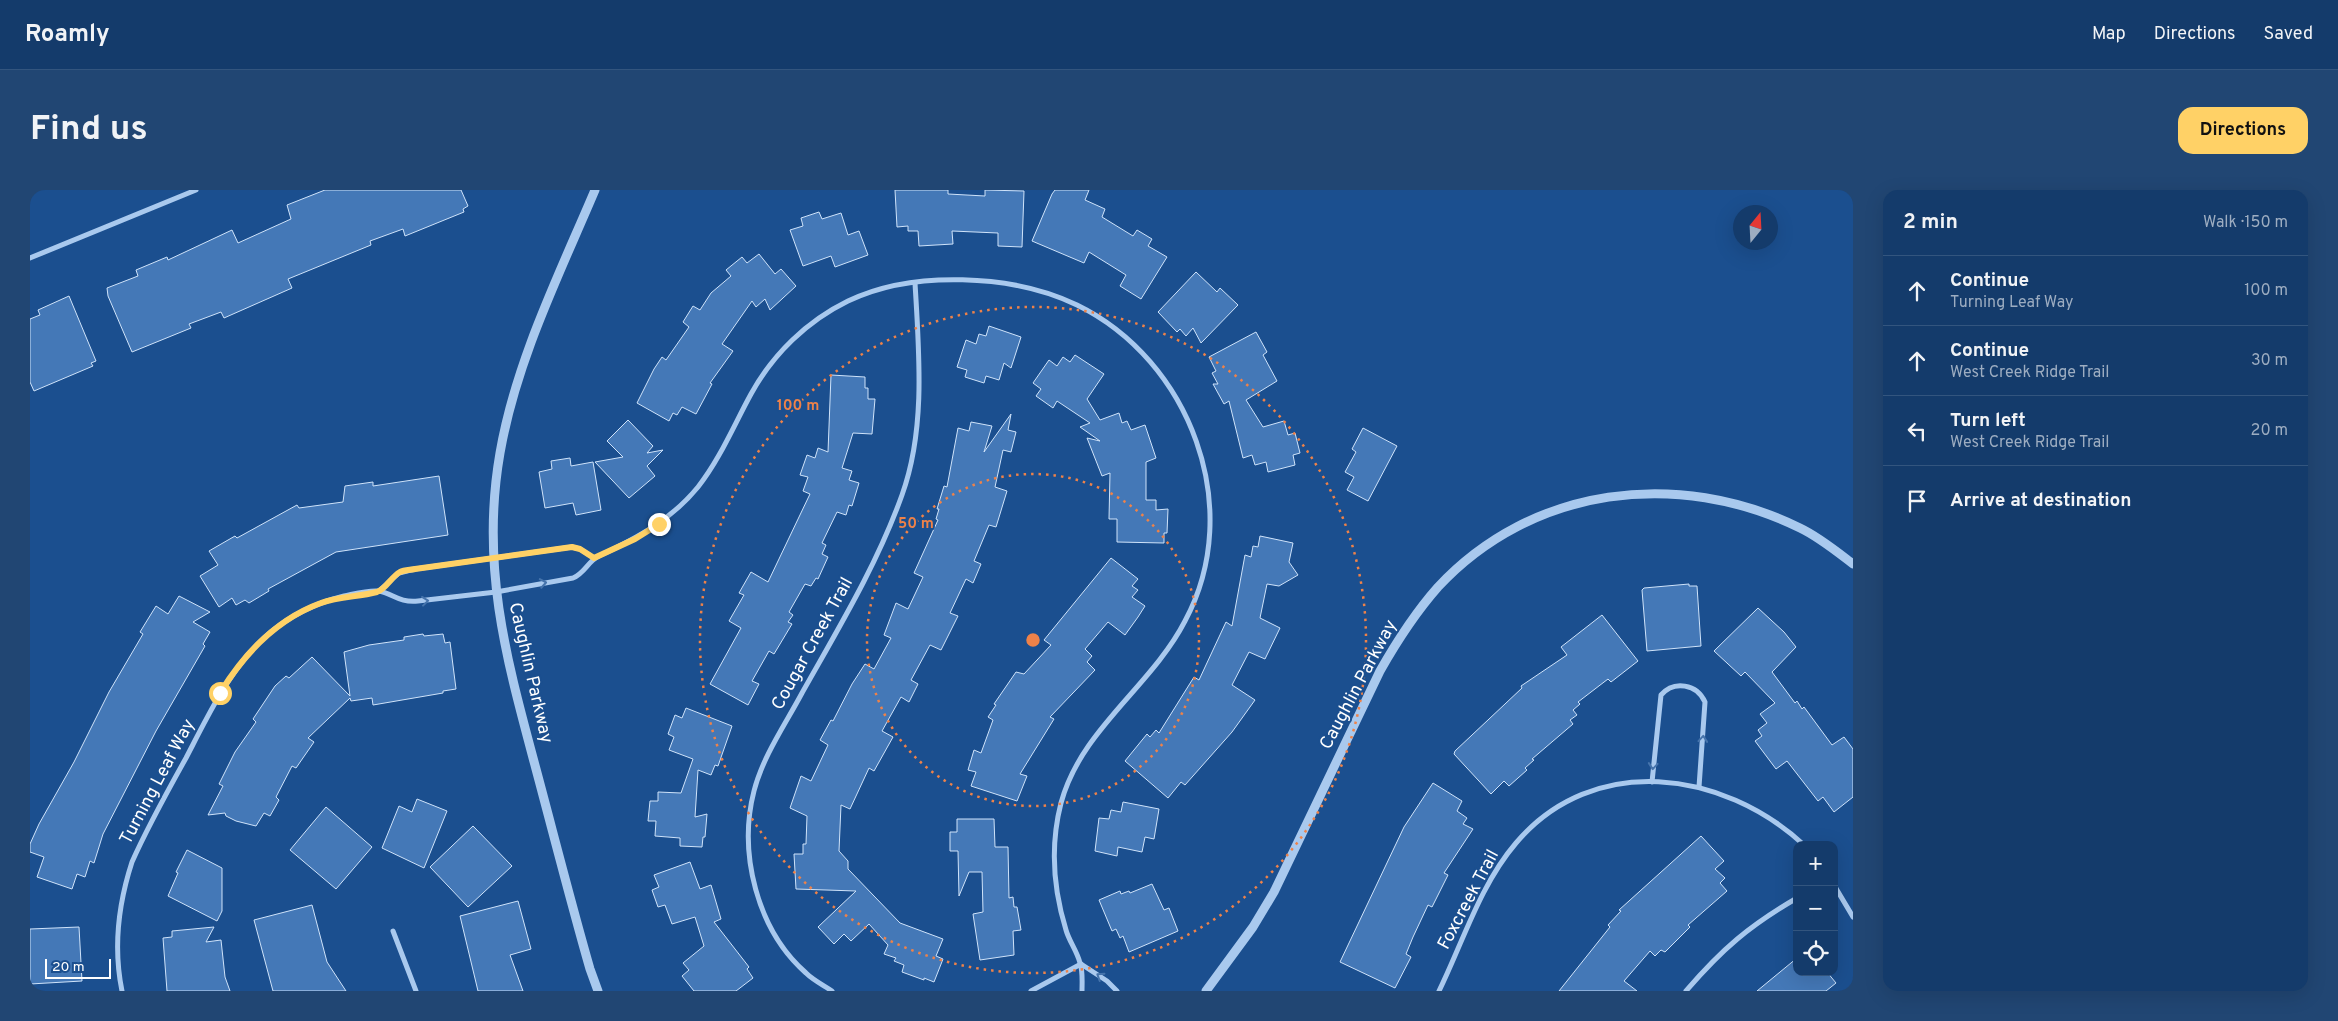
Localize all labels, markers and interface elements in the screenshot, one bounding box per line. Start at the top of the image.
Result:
text: Roamly [25,20,110,50]
text: Map [2092,23,2126,46]
text: Directions [2154,23,2236,46]
text: Saved [2264,23,2313,46]
button: Directions [2178,107,2308,154]
text: Find us [30,108,148,152]
north arrow [1733,205,1778,250]
text: 2 min [1903,209,1958,236]
text: Walk · 150 m [2203,213,2288,233]
text: Continue [1950,269,2029,293]
icon: ahead [1903,277,1931,305]
text: 100 m [2244,281,2288,301]
text: Turning Leaf Way [1950,293,2074,313]
text: Continue [1950,339,2029,363]
icon: ahead [1903,347,1931,375]
text: 30 m [2251,351,2288,371]
text: West Creek Ridge Trail [1950,363,2110,383]
text: 100 m [777,397,819,416]
text: Turn left [1950,409,2026,433]
icon: left [1903,417,1931,445]
text: 20 m [2251,421,2288,441]
text: West Creek Ridge Trail [1950,433,2110,453]
icon: arrive [1903,487,1931,515]
text: Arrive at destination [1950,489,2131,513]
route end [648,513,671,536]
text: 50 m [898,515,934,534]
street label: Cougar Creek Trail [767,574,859,714]
one-way arrow [539,578,548,588]
one-way arrow [421,596,430,606]
street label: Caughlin Parkway [503,600,557,746]
street label: Caughlin Parkway [1315,616,1403,754]
centre of rings [1024,631,1042,649]
route start [209,682,232,705]
street label: Turning Leaf Way [115,715,201,849]
one-way arrow [1698,734,1709,742]
one-way arrow [1648,762,1659,770]
map controls [1793,841,1838,976]
button: + [1793,841,1838,886]
street label: Foxcreek Trail [1433,846,1505,954]
button: − [1793,886,1838,931]
button: locate [1793,931,1838,976]
scale bar [45,956,111,979]
text: 20 m [52,959,85,976]
one-way arrow [1096,973,1105,983]

